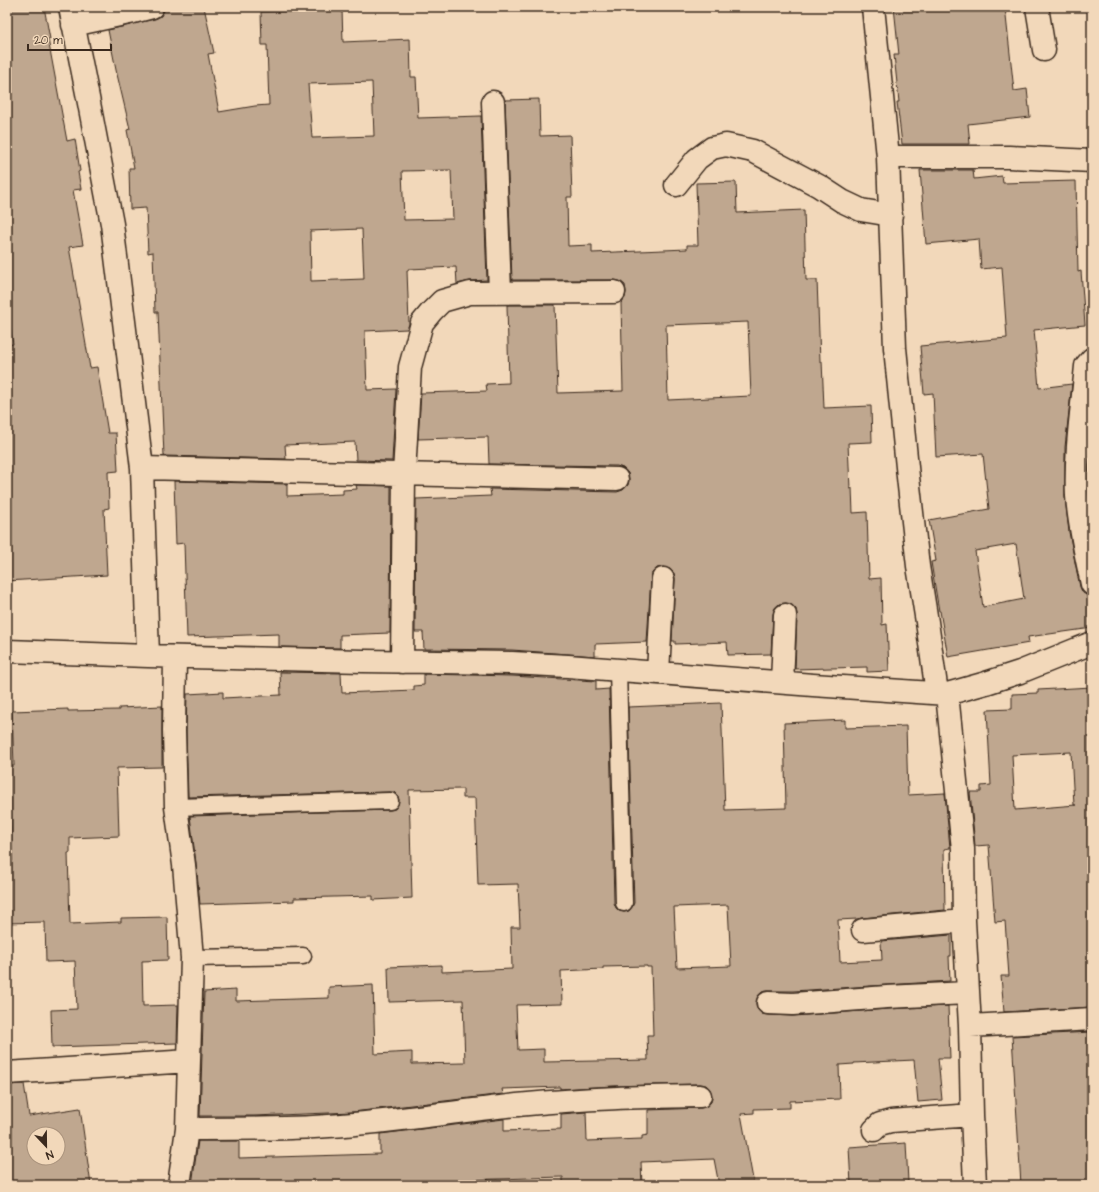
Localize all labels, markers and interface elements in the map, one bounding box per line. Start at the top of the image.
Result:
scale bar [28,26,111,52]
text: 20 m [34,32,63,49]
north arrow [26,1126,66,1166]
text: N [43,1147,56,1163]

